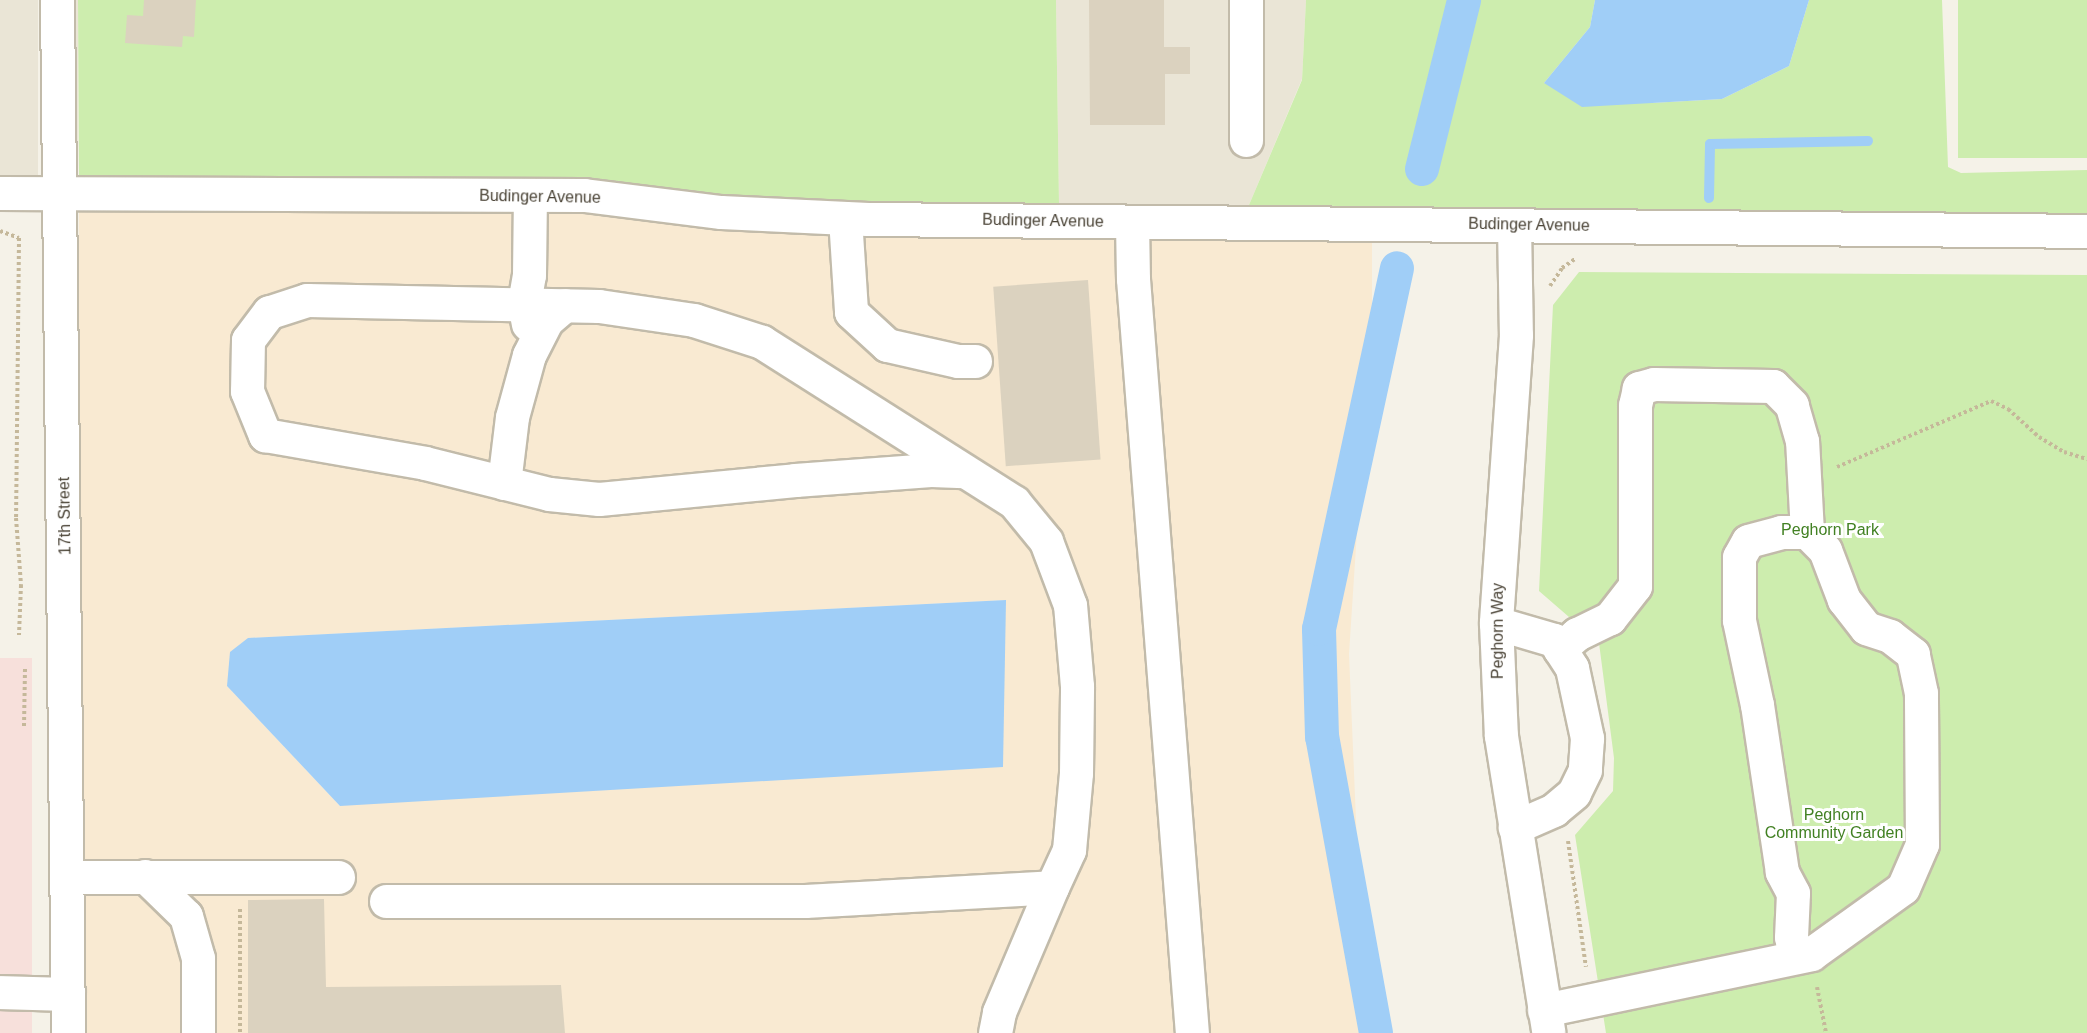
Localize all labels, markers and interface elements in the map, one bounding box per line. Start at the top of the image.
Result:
street label: Budinger Avenue [479,186,601,208]
street label: Budinger Avenue [982,210,1104,232]
street label: Budinger Avenue [1468,214,1590,236]
street label: 17th Street [55,477,75,555]
park label: Peghorn Park [1781,520,1879,540]
street label: Peghorn Way [1488,583,1508,679]
park label: Peghorn Community Garden [1765,805,1903,843]

